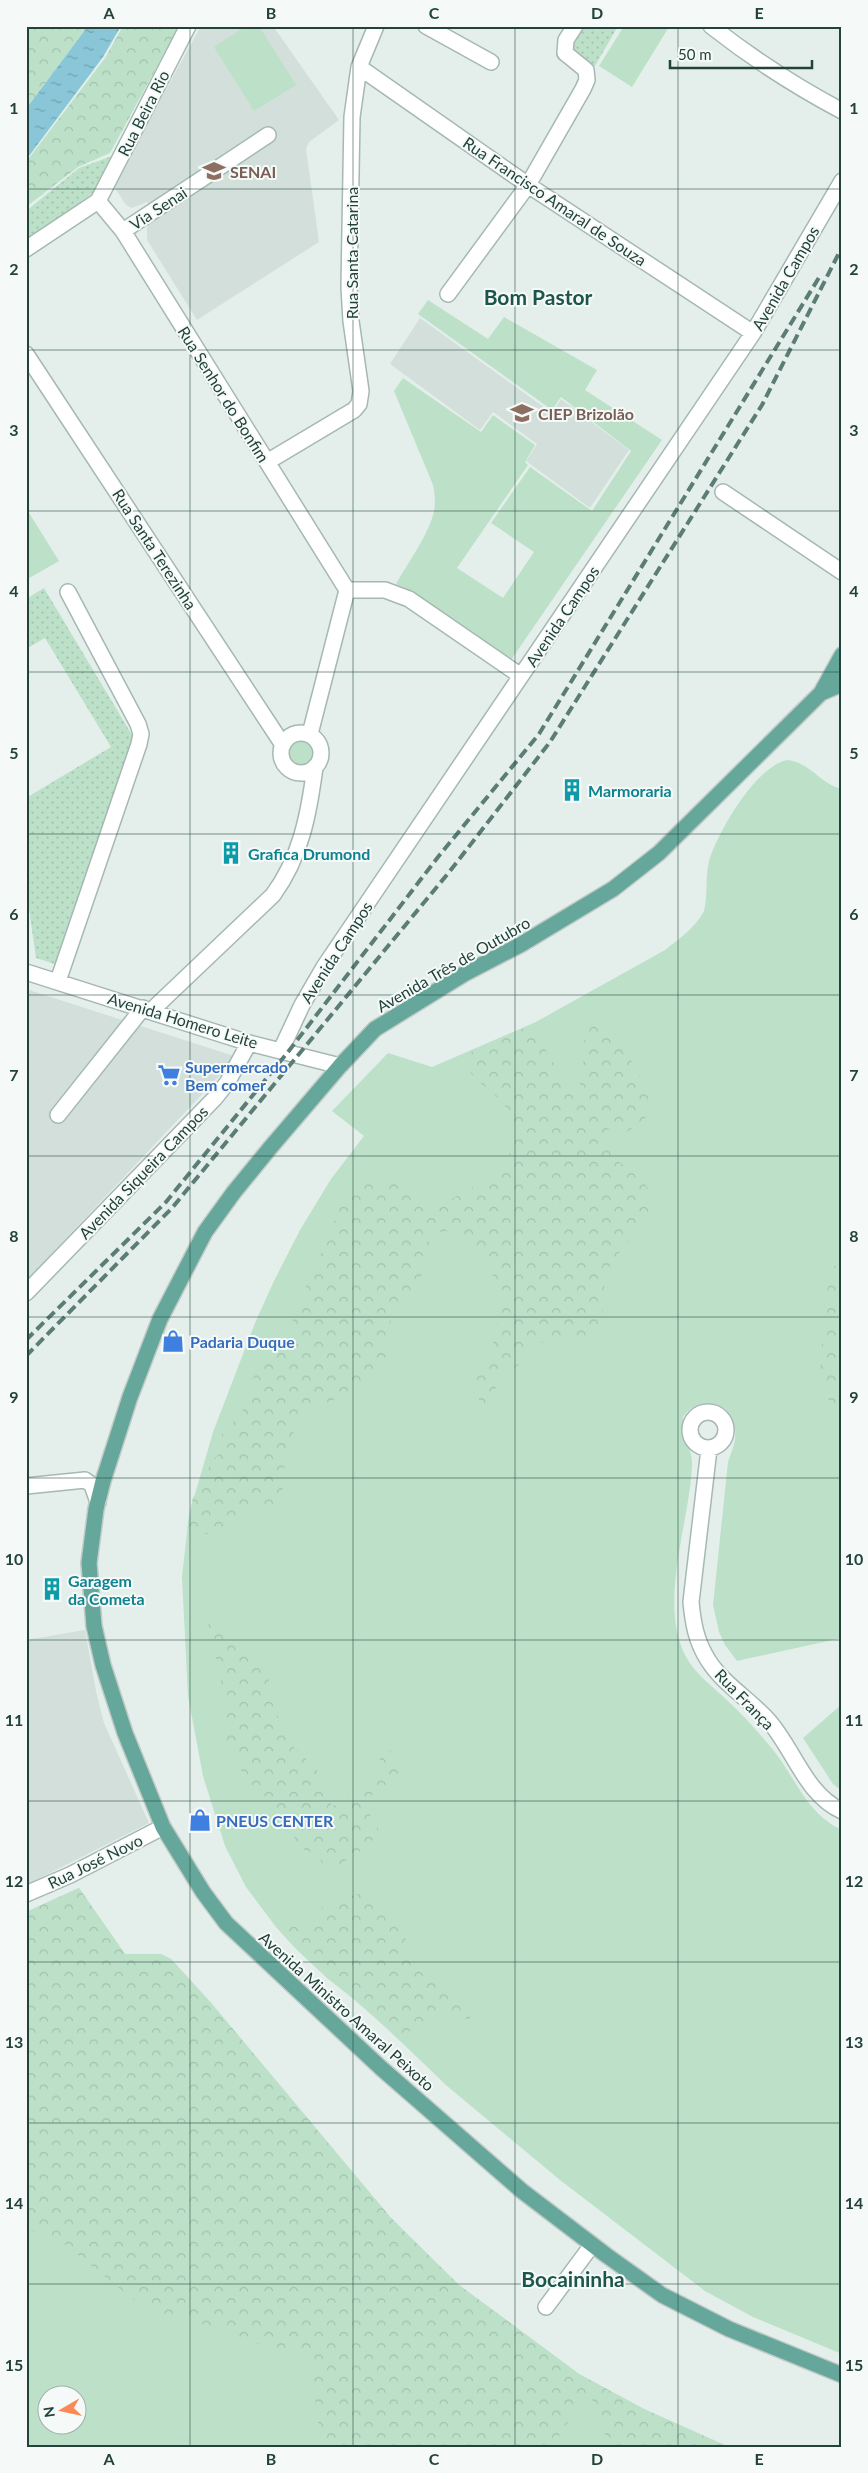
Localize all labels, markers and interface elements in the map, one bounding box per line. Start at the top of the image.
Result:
text: A [102,3,115,22]
text: B [266,3,276,22]
text: C [429,3,440,22]
text: D [591,3,603,22]
text: E [754,3,764,22]
scale bar [670,38,813,70]
text: 50 m [678,45,712,63]
street label: Rua Beira Rio [113,67,173,159]
text: 1 [9,98,19,117]
text: 1 [849,98,859,117]
street label: Rua Francisco Amaral de Souza [460,132,650,270]
school or university icon: SENAI [201,158,227,184]
place label: SENAI [230,162,276,181]
street label: Via Senai [126,182,190,234]
street label: Rua Santa Catarina [342,187,361,319]
street label: Avenida Campos [747,222,823,334]
text: 2 [9,259,19,278]
text: 2 [849,259,859,278]
district label: Bom Pastor [484,284,592,309]
street label: Rua Senhor do Bonfim [174,322,274,466]
school or university icon: CIEP Brizolão [509,400,535,426]
place label: CIEP Brizolão [538,404,634,423]
text: 3 [9,420,19,439]
text: 3 [849,420,859,439]
street label: Rua Santa Terezinha [109,485,201,613]
street label: Avenida Campos [521,562,603,670]
text: 4 [9,581,19,600]
text: 4 [849,581,859,600]
text: 5 [9,743,19,762]
text: 5 [849,743,859,762]
building icon: Marmoraria [559,777,585,803]
place label: Marmoraria [588,781,672,800]
building icon: Grafica Drumond [218,840,244,866]
place label: Grafica Drumond [248,844,370,863]
street label: Avenida Campos [296,898,376,1006]
text: 6 [9,904,19,923]
text: 6 [849,904,859,923]
street label: Avenida Três de Outubro [373,912,533,1016]
street label: Avenida Homero Leite [106,988,260,1052]
place label: Supermercado Bem comer [185,1057,288,1094]
supermarket icon: Supermercado Bem comer [156,1062,182,1088]
text: 7 [9,1065,19,1084]
text: 7 [849,1065,859,1084]
street label: Avenida Siqueira Campos [74,1101,212,1242]
text: 8 [9,1226,19,1245]
text: 8 [849,1226,859,1245]
shop icon: Padaria Duque [160,1328,186,1354]
place label: Padaria Duque [190,1332,295,1351]
text: 9 [9,1387,19,1406]
text: 9 [849,1387,859,1406]
text: 10 [5,1549,23,1568]
text: 10 [845,1549,863,1568]
place label: Garagem da Cometa [68,1571,145,1608]
building icon: Garagem da Cometa [39,1576,65,1602]
street label: Rua França [711,1665,779,1733]
text: 11 [5,1710,23,1729]
text: 11 [845,1710,863,1729]
shop icon: PNEUS CENTER [187,1807,213,1833]
place label: PNEUS CENTER [216,1811,334,1830]
street label: Rua José Novo [44,1830,146,1892]
text: 12 [5,1871,23,1890]
text: 12 [845,1871,863,1890]
street label: Avenida Ministro Amaral Peixoto [256,1927,438,2095]
text: 13 [5,2032,23,2051]
text: 13 [845,2032,863,2051]
text: 14 [5,2193,23,2212]
text: 14 [845,2193,863,2212]
district label: Bocaininha [521,2266,625,2291]
text: 15 [5,2355,23,2374]
text: 15 [845,2355,863,2374]
north arrow [38,2386,88,2436]
text: N [39,2405,58,2419]
text: A [102,2449,115,2468]
text: B [266,2449,276,2468]
text: C [429,2449,440,2468]
text: D [591,2449,603,2468]
text: E [754,2449,764,2468]

